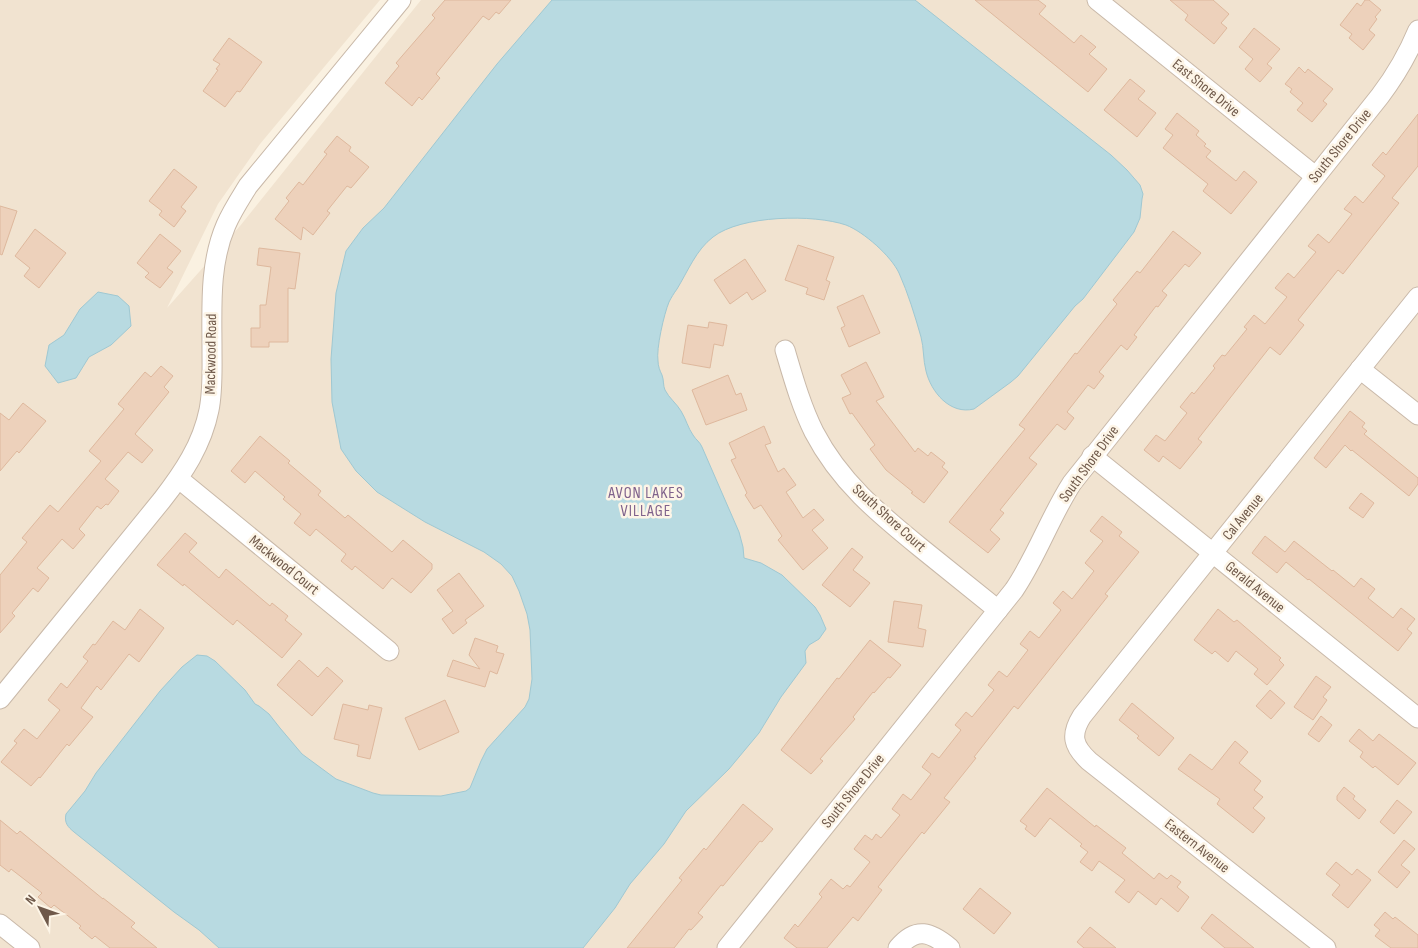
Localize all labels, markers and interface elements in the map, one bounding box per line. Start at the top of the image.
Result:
street label: East Shore Drive [1168,55,1244,121]
street label: South Shore Drive [1304,105,1376,187]
street label: Mackwood Road [201,313,221,395]
street label: South Shore Drive [1055,422,1123,506]
street label: South Shore Court [848,480,930,556]
district label: AVON LAKES VILLAGE [607,484,684,521]
street label: Cal Avenue [1218,490,1268,544]
street label: Mackwood Court [245,531,323,599]
street label: Gerald Avenue [1221,557,1289,617]
street label: South Shore Drive [817,750,889,832]
street label: Eastern Avenue [1161,815,1233,877]
north arrow [15,883,65,933]
text: N [22,891,39,908]

